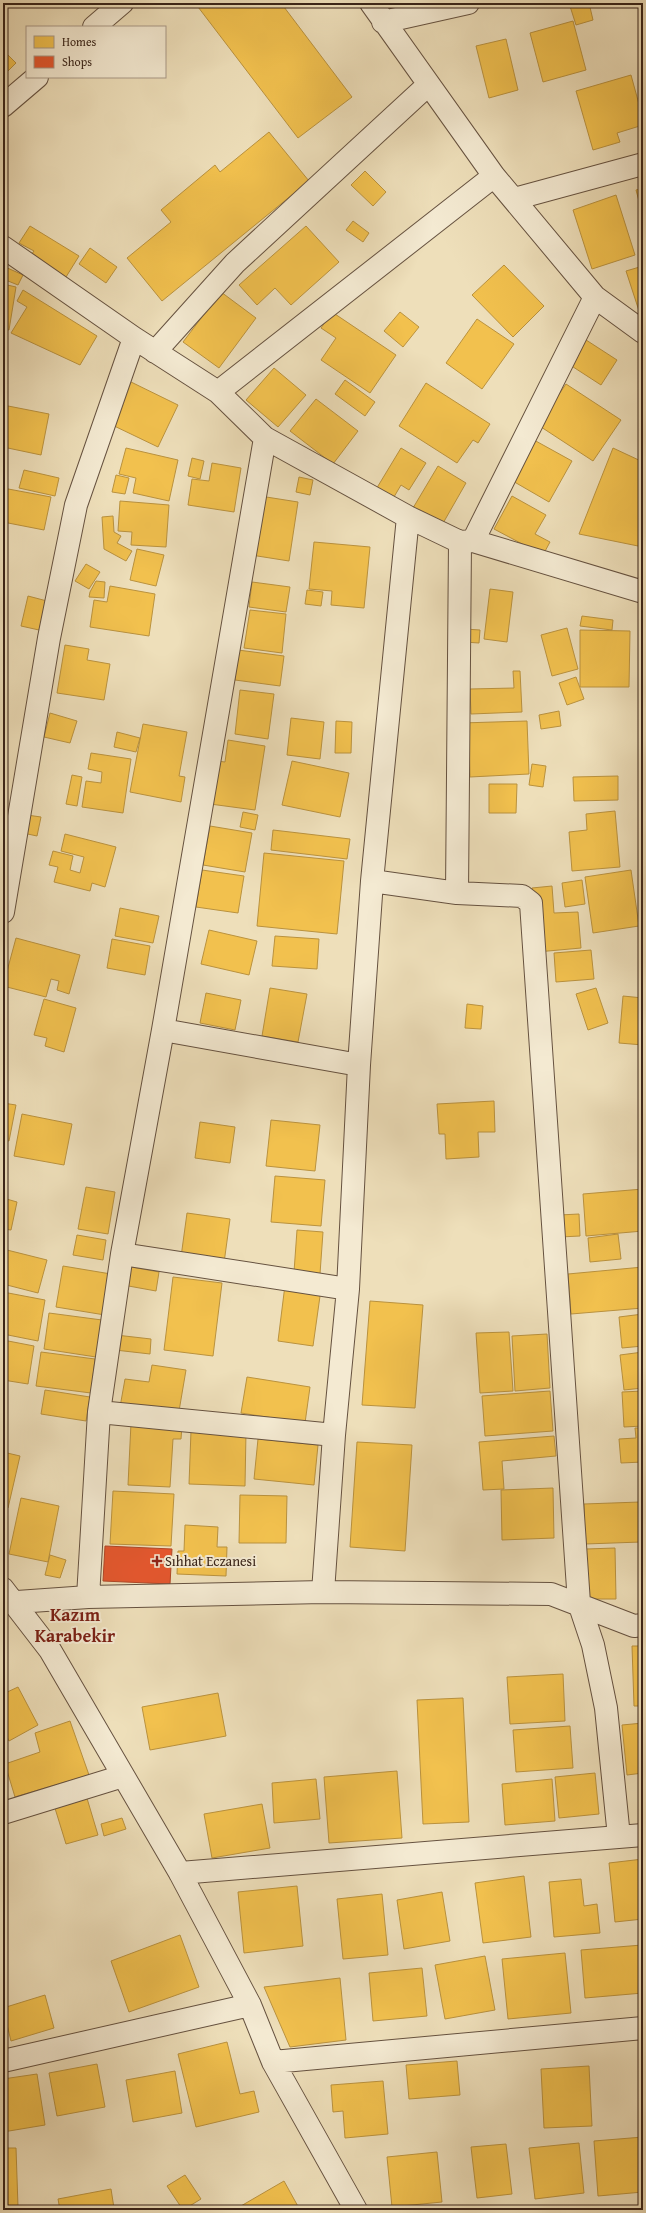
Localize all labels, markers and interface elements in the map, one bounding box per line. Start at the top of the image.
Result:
legend [26,26,166,78]
text: Homes [62,33,97,50]
text: Shops [62,53,92,70]
place label: Sıhhat Eczanesi [165,1551,256,1571]
marker: Sıhhat Eczanesi [152,1556,162,1566]
district label: Kazım Karabekir [35,1601,116,1649]

